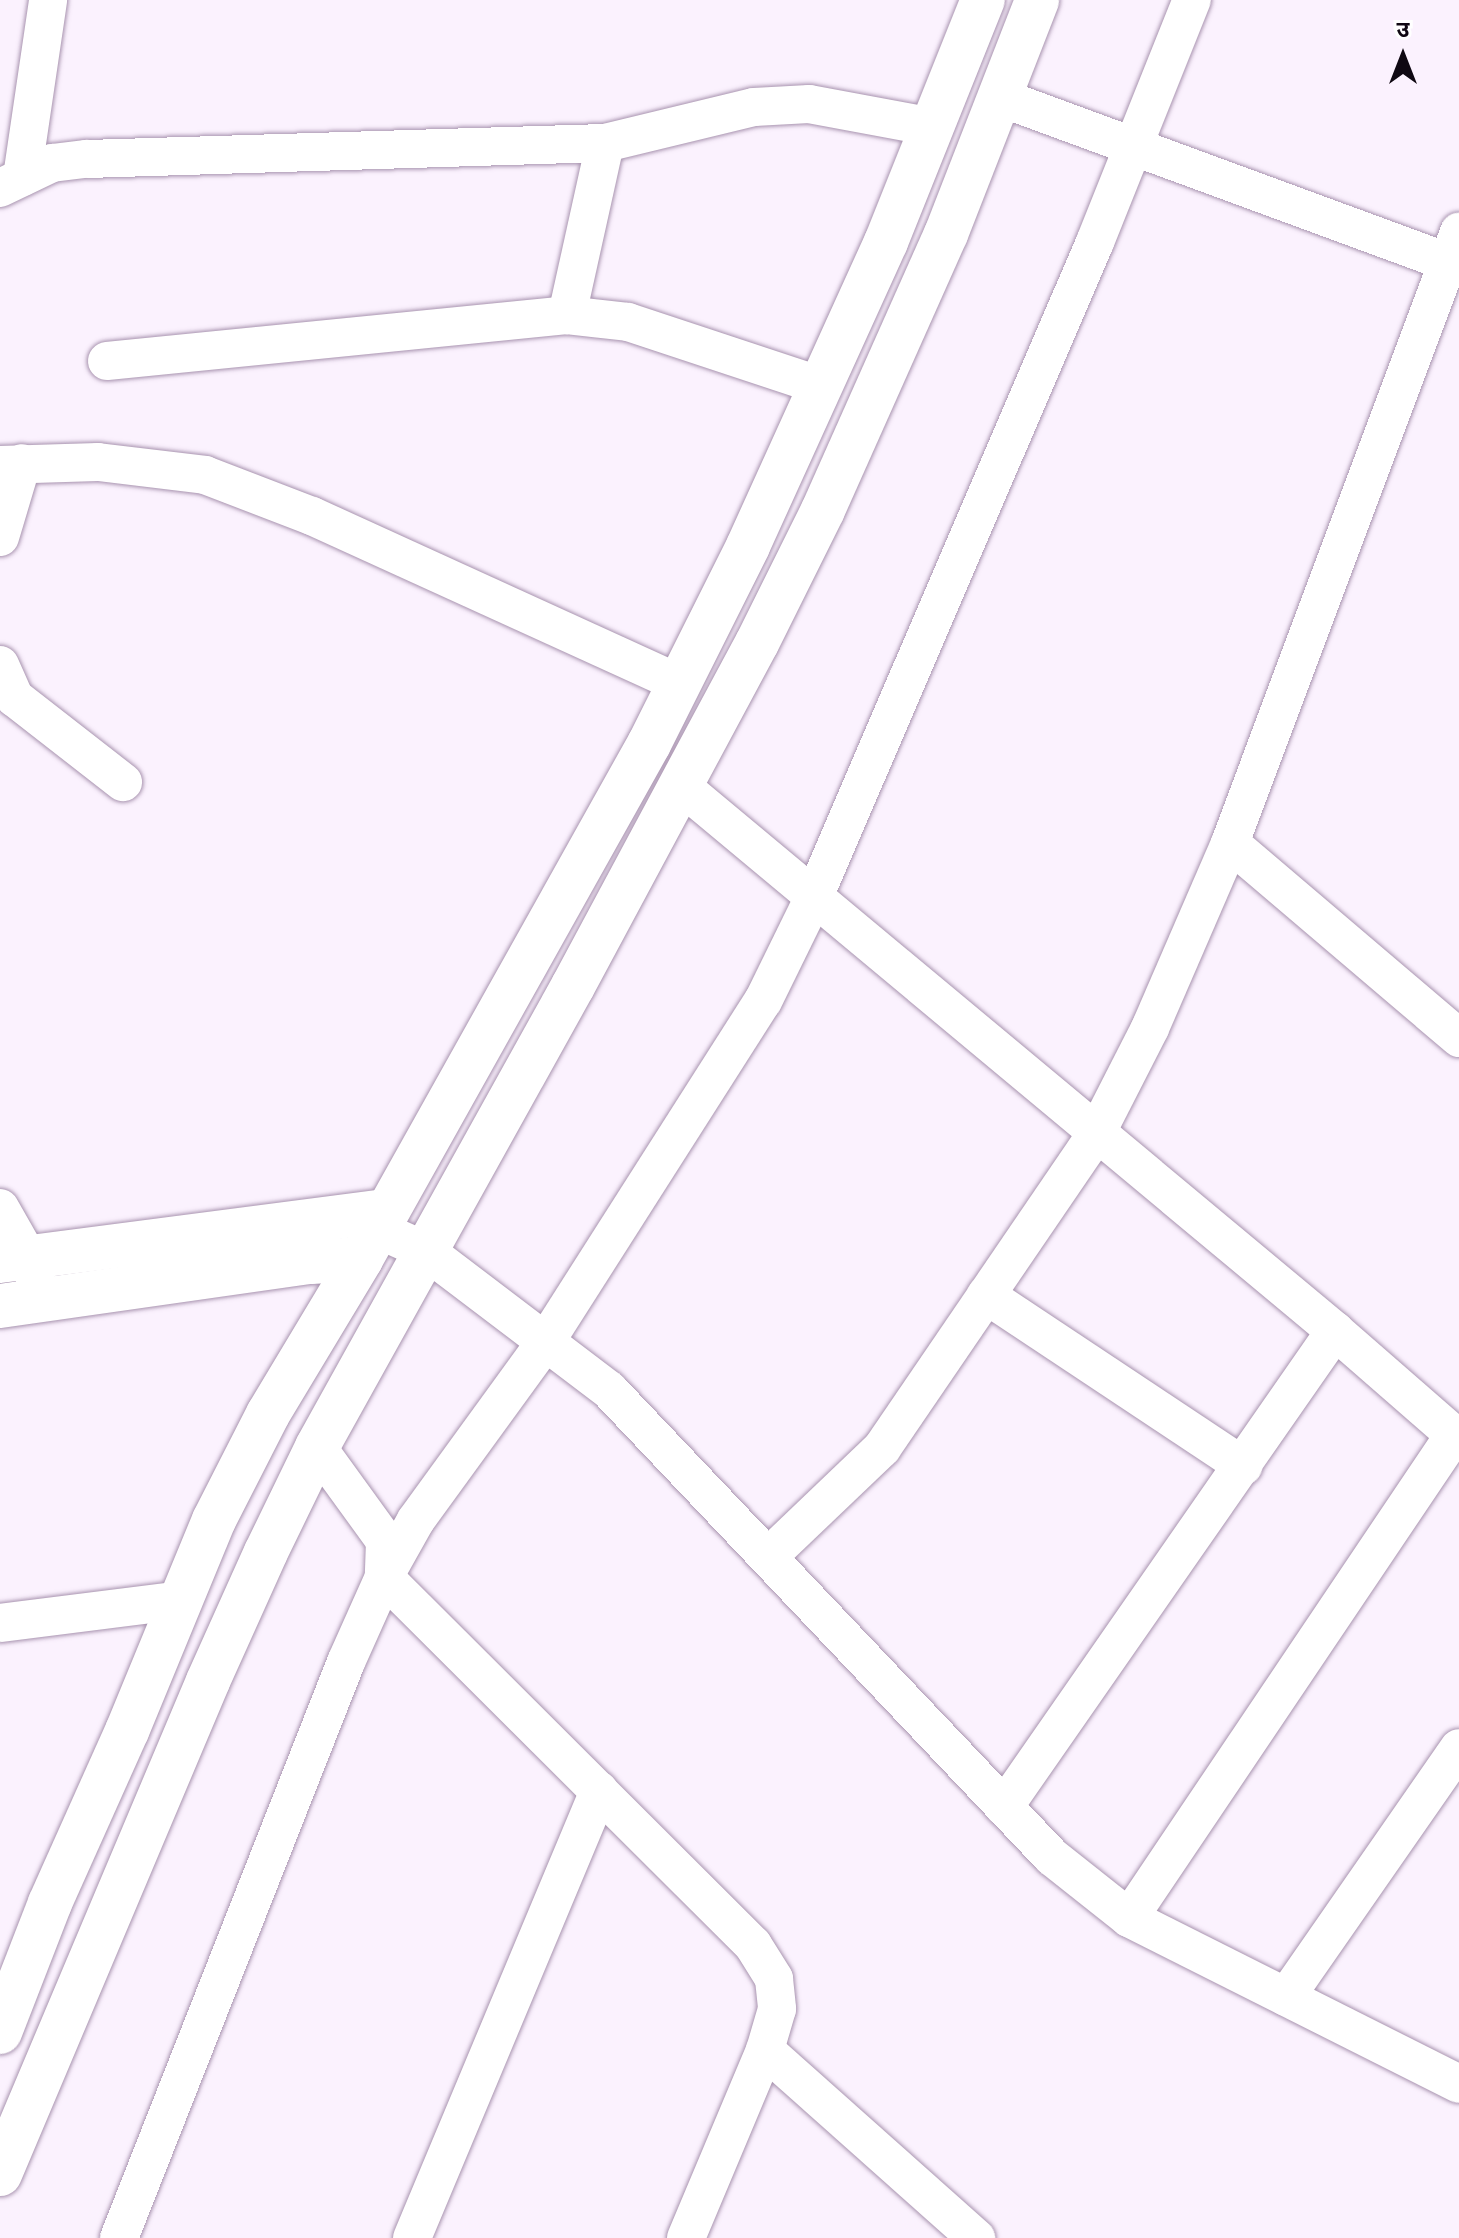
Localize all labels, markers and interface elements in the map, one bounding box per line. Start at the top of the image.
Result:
north arrow [1363,16,1443,96]
text: उ [1397,18,1409,45]

